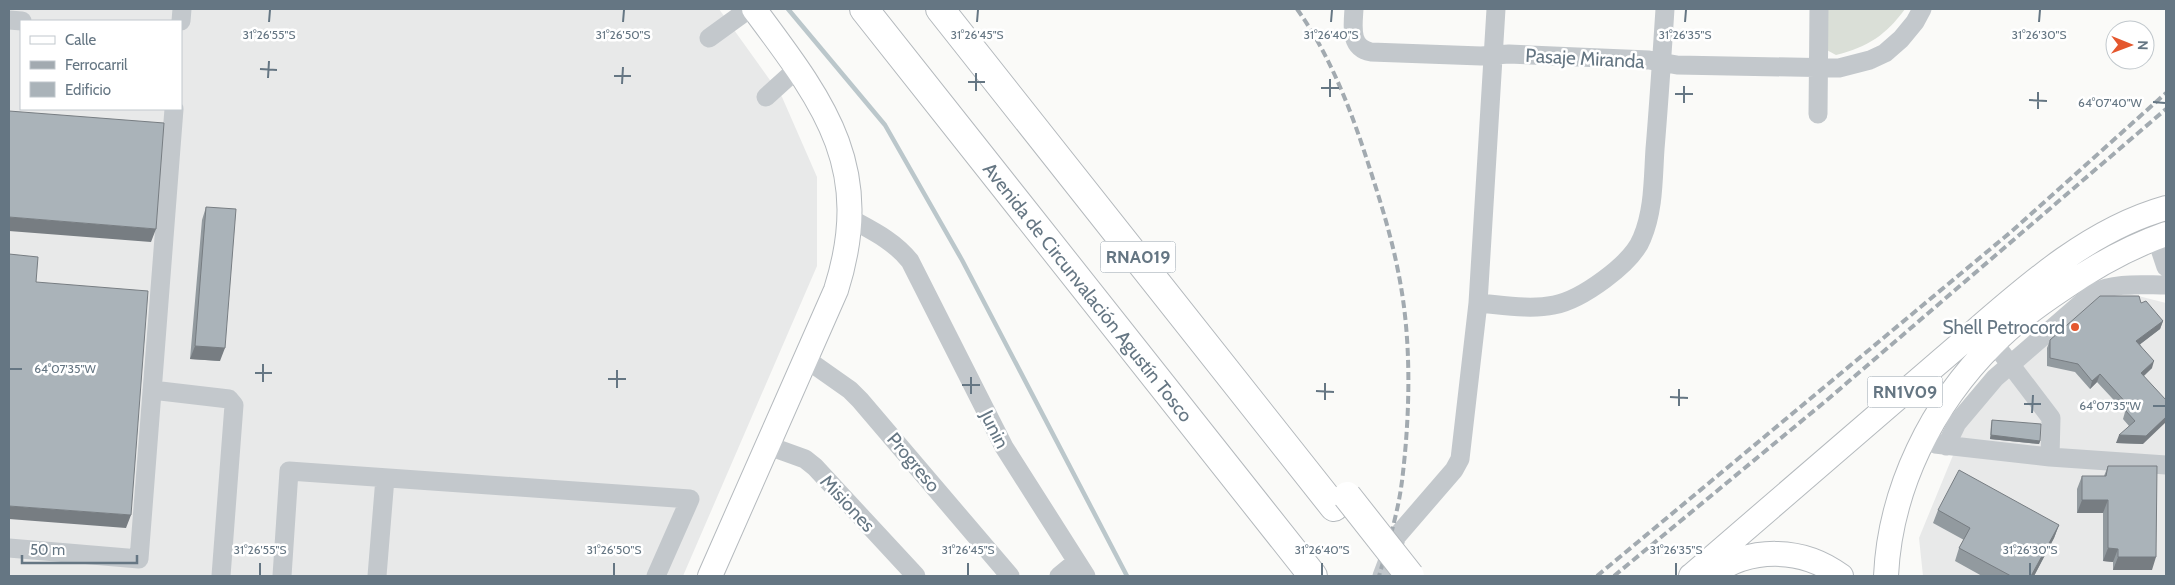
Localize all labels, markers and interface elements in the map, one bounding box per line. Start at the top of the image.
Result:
legend [20,20,182,110]
north arrow [2105,20,2155,70]
text: 31°26'55"S [243,27,295,42]
text: 31°26'50"S [596,27,650,42]
text: 31°26'45"S [950,27,1004,42]
text: 31°26'40"S [1303,27,1359,42]
text: 31°26'35"S [1659,27,1711,42]
text: 31°26'30"S [2012,27,2066,42]
text: Calle [65,31,96,49]
text: N [2134,40,2152,50]
street label: Pasaje Miranda [1525,44,1645,73]
text: Ferrocarril [65,56,128,74]
text: Edificio [65,81,111,99]
text: 64°07'40"W [2078,95,2143,110]
street label: Avenida de Circunvalación Agustín Tosco [978,158,1197,427]
road number: RNA019 [1100,242,1176,272]
place label: Shell Petrocord [1943,316,2065,339]
marker: Shell Petrocord [2069,321,2081,333]
text: 64°07'35"W [34,361,96,376]
road number: RN1V09 [1868,377,1942,408]
text: 64°07'35"W [2079,398,2141,413]
street label: Junin [975,405,1014,452]
street label: Progreso [882,428,945,497]
street label: Misiones [815,470,880,537]
scale bar [22,532,138,564]
text: 50 m [30,541,65,559]
text: 31°26'55"S [234,542,286,557]
text: 31°26'50"S [587,542,641,557]
text: 31°26'45"S [941,542,995,557]
text: 31°26'40"S [1294,542,1350,557]
text: 31°26'35"S [1650,542,1702,557]
text: 31°26'30"S [2003,542,2057,557]

